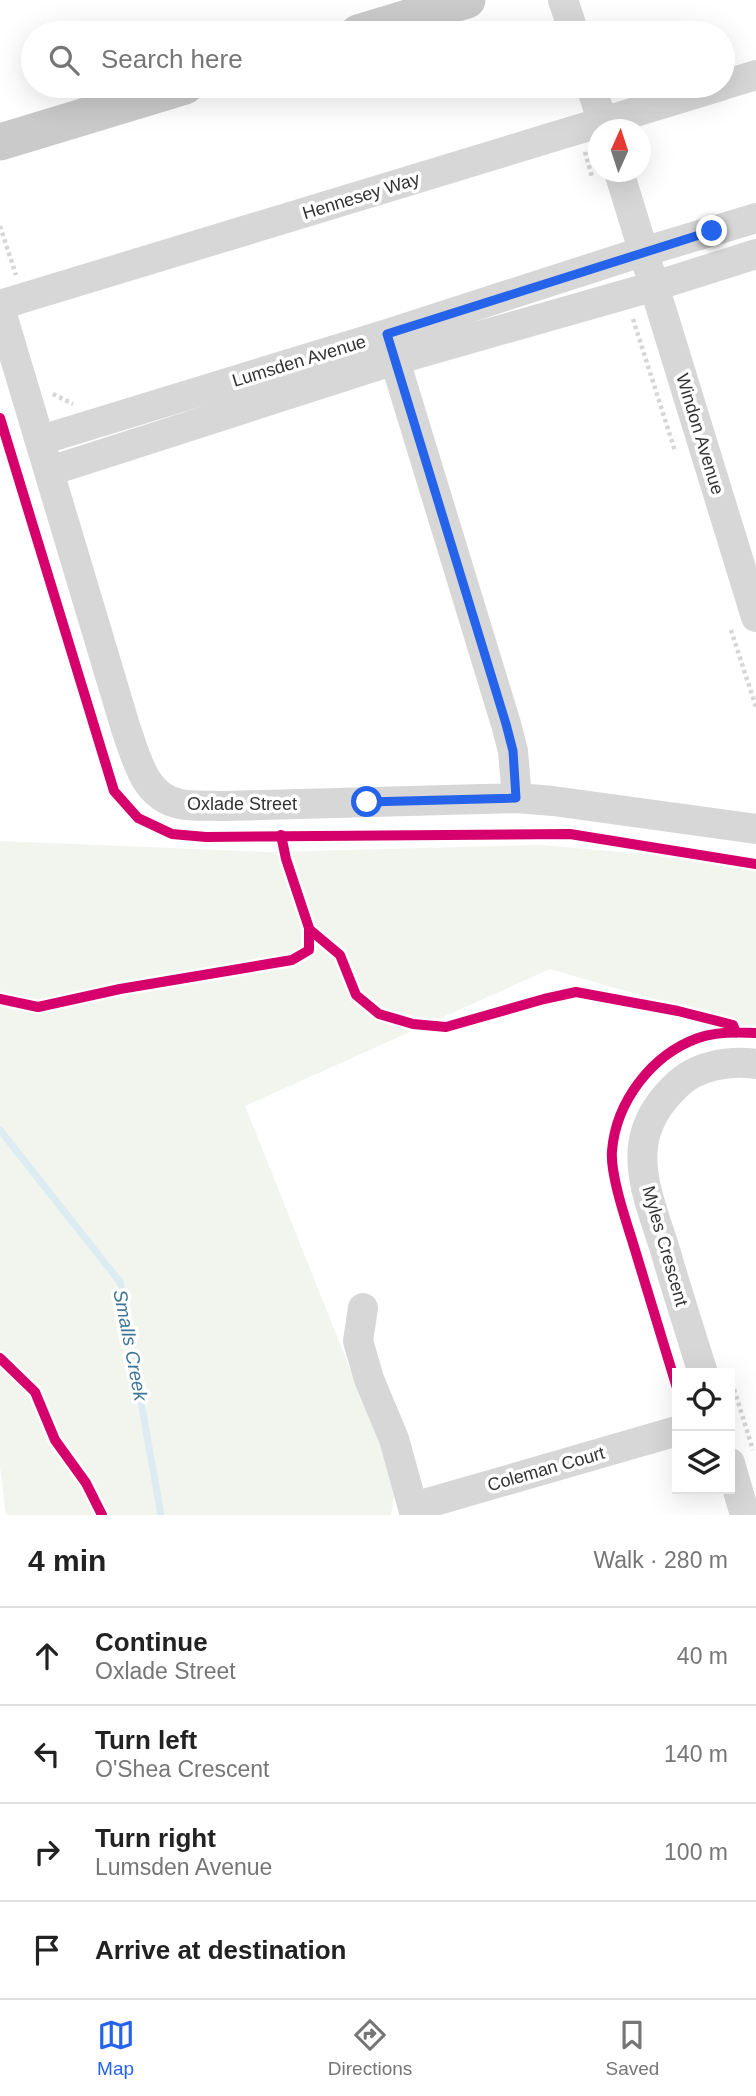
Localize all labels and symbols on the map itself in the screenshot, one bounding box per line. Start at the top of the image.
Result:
north arrow [588,119,651,182]
street label: Hennesey Way [300,169,422,223]
route end [696,215,727,246]
street label: Lumsden Avenue [230,331,368,391]
street label: Windon Avenue [672,371,728,497]
route start [351,786,382,817]
street label: Oxlade Street [187,794,297,814]
street label: Myles Crescent [638,1184,692,1308]
water label: Smalls Creek [109,1288,152,1404]
street label: Coleman Court [485,1443,607,1495]

